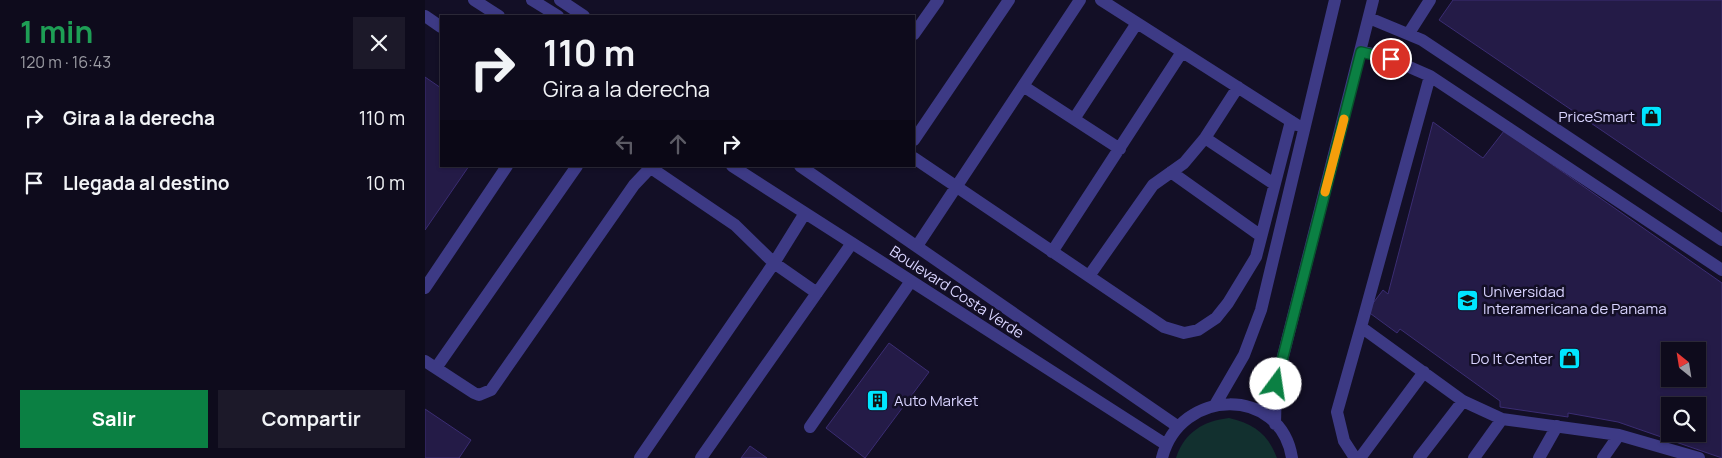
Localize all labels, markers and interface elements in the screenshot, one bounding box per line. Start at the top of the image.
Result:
text: 1 min [20,11,93,52]
button: close [353,17,405,69]
text: 110 m [543,29,635,77]
icon: right [460,35,525,100]
pin [1370,38,1412,80]
icon: arrive [1377,45,1405,73]
text: 120 m · 16:43 [20,51,111,73]
text: Gira a la derecha [543,74,710,104]
icon: right [20,104,48,132]
shop icon: PriceSmart [1639,104,1663,128]
text: Gira a la derecha [63,105,215,131]
text: 110 m [359,105,405,131]
place label: PriceSmart [1558,106,1635,127]
icon: left [611,130,639,158]
icon: ahead [664,130,692,158]
icon: right [717,130,745,158]
icon: arrive [20,169,48,197]
text: Llegada al destino [63,170,230,196]
text: 10 m [366,170,405,196]
street label: Boulevard Costa Verde [886,241,1028,343]
place label: Universidad Interamericana de Panama [1483,281,1667,319]
school or university icon: Universidad Interamericana de Panama [1455,288,1479,312]
north arrow [1661,342,1706,388]
map controls [1661,342,1706,442]
shop icon: Do It Center [1557,346,1581,370]
place label: Do It Center [1470,348,1554,369]
position arrow [1249,357,1301,409]
building icon: Auto Market [866,388,890,412]
button: Salir [20,390,208,448]
button: Compartir [218,390,405,448]
place label: Auto Market [894,390,978,411]
button: search [1661,397,1706,442]

